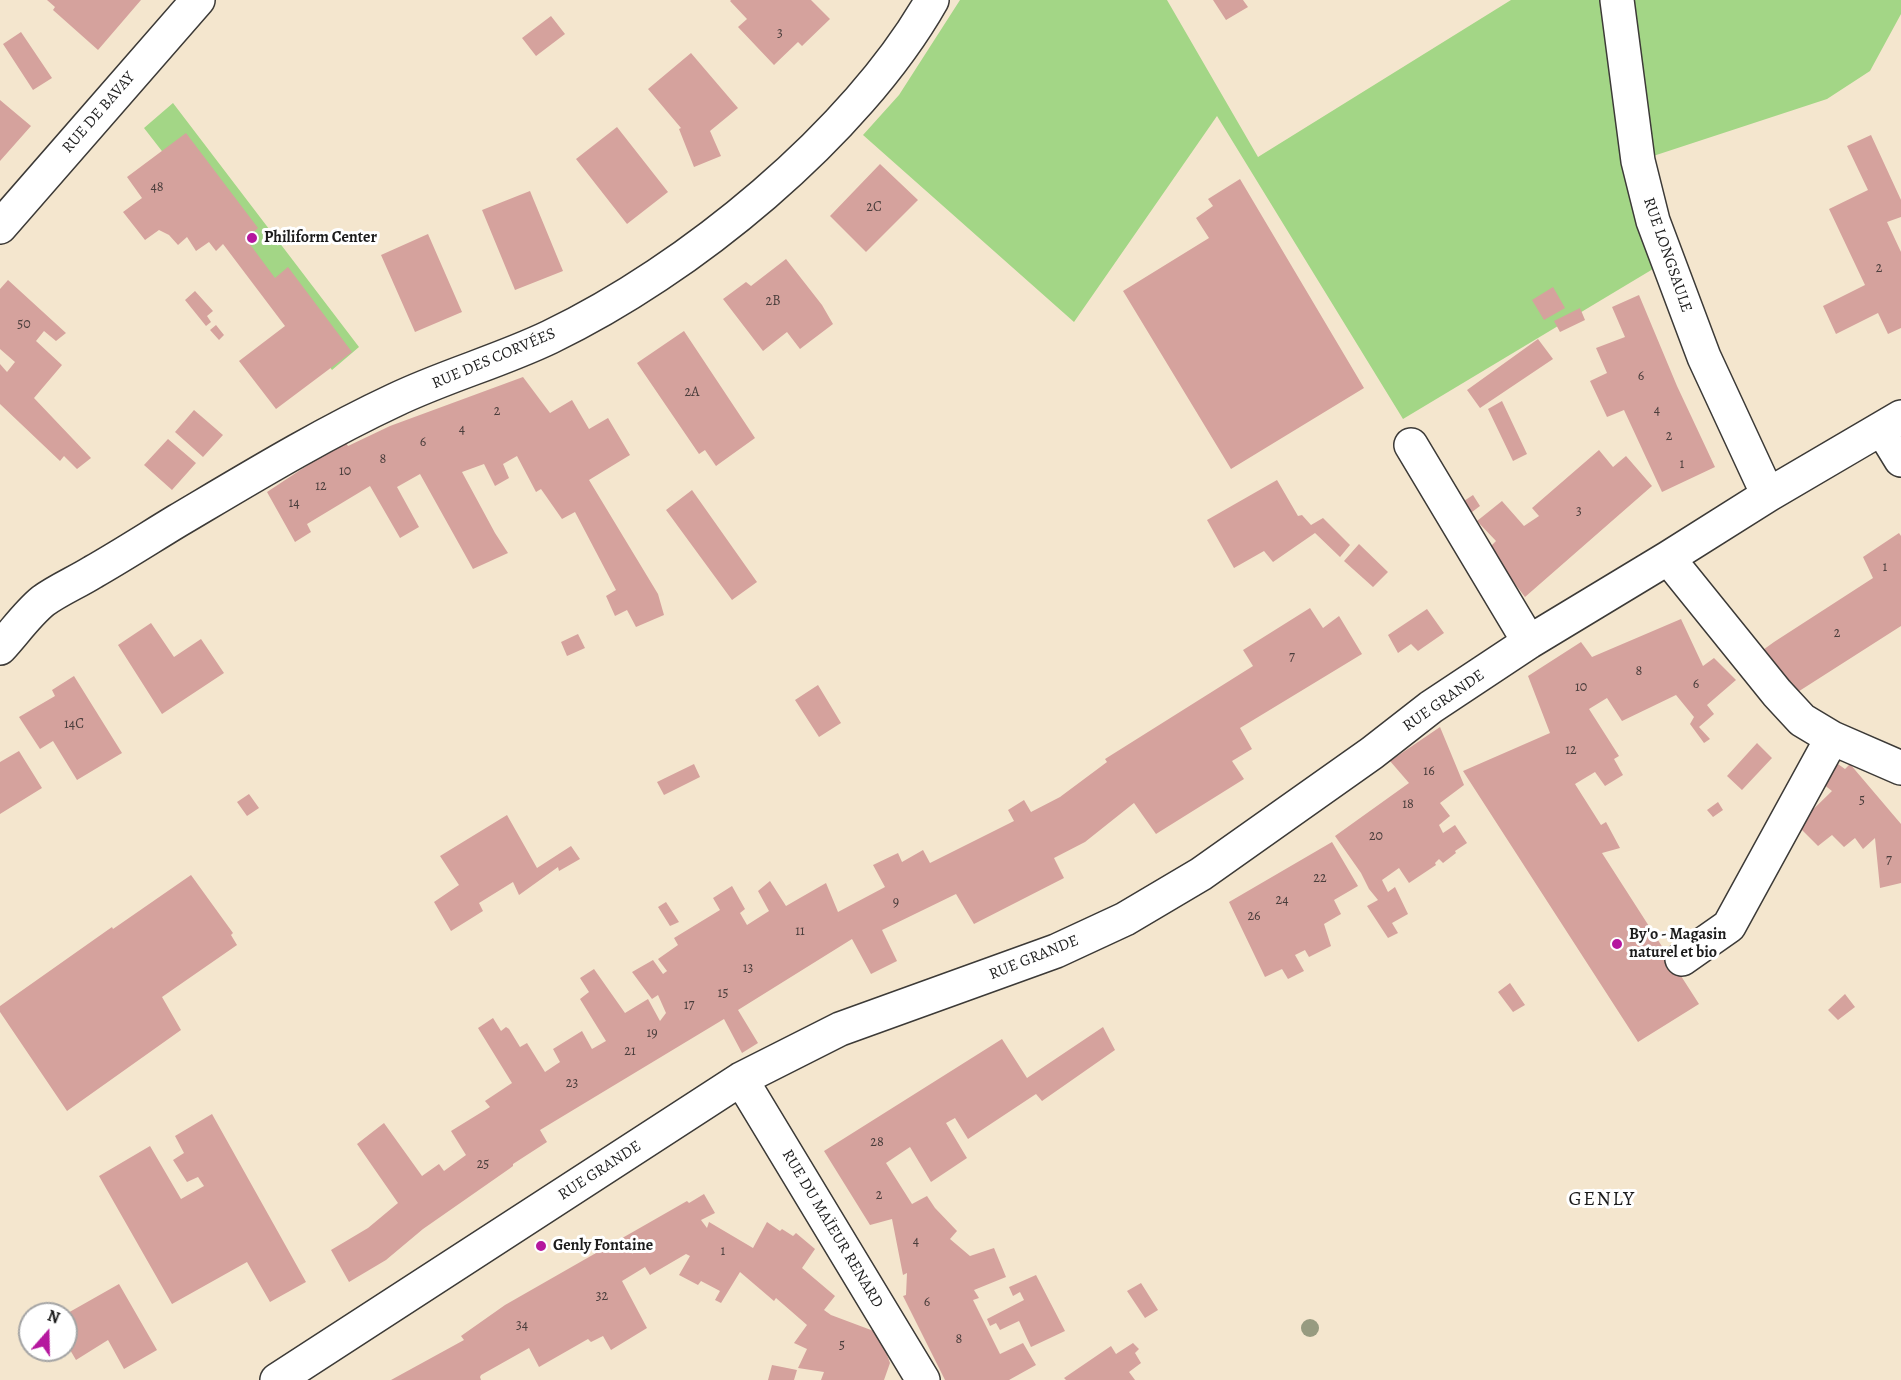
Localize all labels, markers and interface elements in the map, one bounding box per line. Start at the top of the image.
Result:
house number: 3 [777,26,783,42]
street label: RUE DE BAVAY [58,68,140,158]
house number: 48 [150,180,164,196]
street label: RUE LONGSAULE [1638,195,1696,315]
house number: 2C [866,200,882,216]
place label: Philiform Center [264,228,377,248]
marker: Philiform Center [245,231,259,245]
house number: 2 [1876,261,1882,277]
house number: 2B [765,294,781,310]
house number: 50 [17,317,31,333]
street label: RUE DES CORVÉES [429,324,559,394]
house number: 6 [1638,369,1644,385]
house number: 2A [685,385,699,401]
house number: 4 [1654,403,1660,419]
house number: 2 [494,404,500,420]
house number: 4 [459,422,465,438]
house number: 2 [1666,429,1672,445]
house number: 6 [420,435,426,451]
house number: 8 [380,452,386,468]
house number: 1 [1680,457,1684,473]
house number: 10 [339,464,351,480]
house number: 12 [315,479,327,495]
house number: 14 [288,496,300,512]
house number: 3 [1576,504,1582,520]
house number: 1 [1883,560,1887,576]
house number: 2 [1834,626,1840,642]
house number: 7 [1289,650,1295,666]
house number: 8 [1636,664,1642,680]
street label: RUE GRANDE [1400,666,1488,736]
house number: 6 [1693,677,1699,693]
house number: 10 [1575,680,1587,696]
house number: 14C [64,717,84,733]
house number: 12 [1565,743,1577,759]
house number: 16 [1423,764,1435,780]
house number: 5 [1859,793,1865,809]
house number: 18 [1402,797,1414,813]
house number: 20 [1369,829,1383,845]
house number: 7 [1886,853,1892,869]
house number: 22 [1313,871,1327,887]
house number: 24 [1276,893,1288,909]
house number: 9 [893,895,899,911]
house number: 26 [1247,909,1261,925]
house number: 11 [795,924,805,940]
place label: By'o - Magasin naturel et bio [1629,925,1726,963]
street label: RUE GRANDE [986,931,1082,985]
marker: By'o - Magasin naturel et bio [1610,937,1624,951]
house number: 13 [743,961,753,977]
house number: 15 [718,986,728,1002]
house number: 17 [684,998,694,1014]
house number: 19 [646,1026,658,1042]
house number: 21 [624,1044,636,1060]
house number: 23 [566,1076,578,1092]
house number: 28 [870,1135,884,1151]
street label: RUE GRANDE [555,1137,645,1205]
street label: RUE DU MAÏEUR RENARD [777,1146,887,1312]
house number: 25 [477,1157,489,1173]
house number: 2 [876,1188,882,1204]
district label: GENLY [1568,1188,1636,1212]
house number: 4 [913,1234,919,1250]
place label: Genly Fontaine [553,1236,653,1256]
marker: Genly Fontaine [534,1239,548,1253]
house number: 1 [721,1244,725,1260]
house number: 32 [596,1289,608,1305]
house number: 6 [924,1295,930,1311]
north arrow [18,1302,78,1362]
text: N [44,1305,63,1329]
house number: 34 [516,1318,528,1334]
house number: 8 [956,1332,962,1348]
house number: 5 [839,1338,845,1354]

